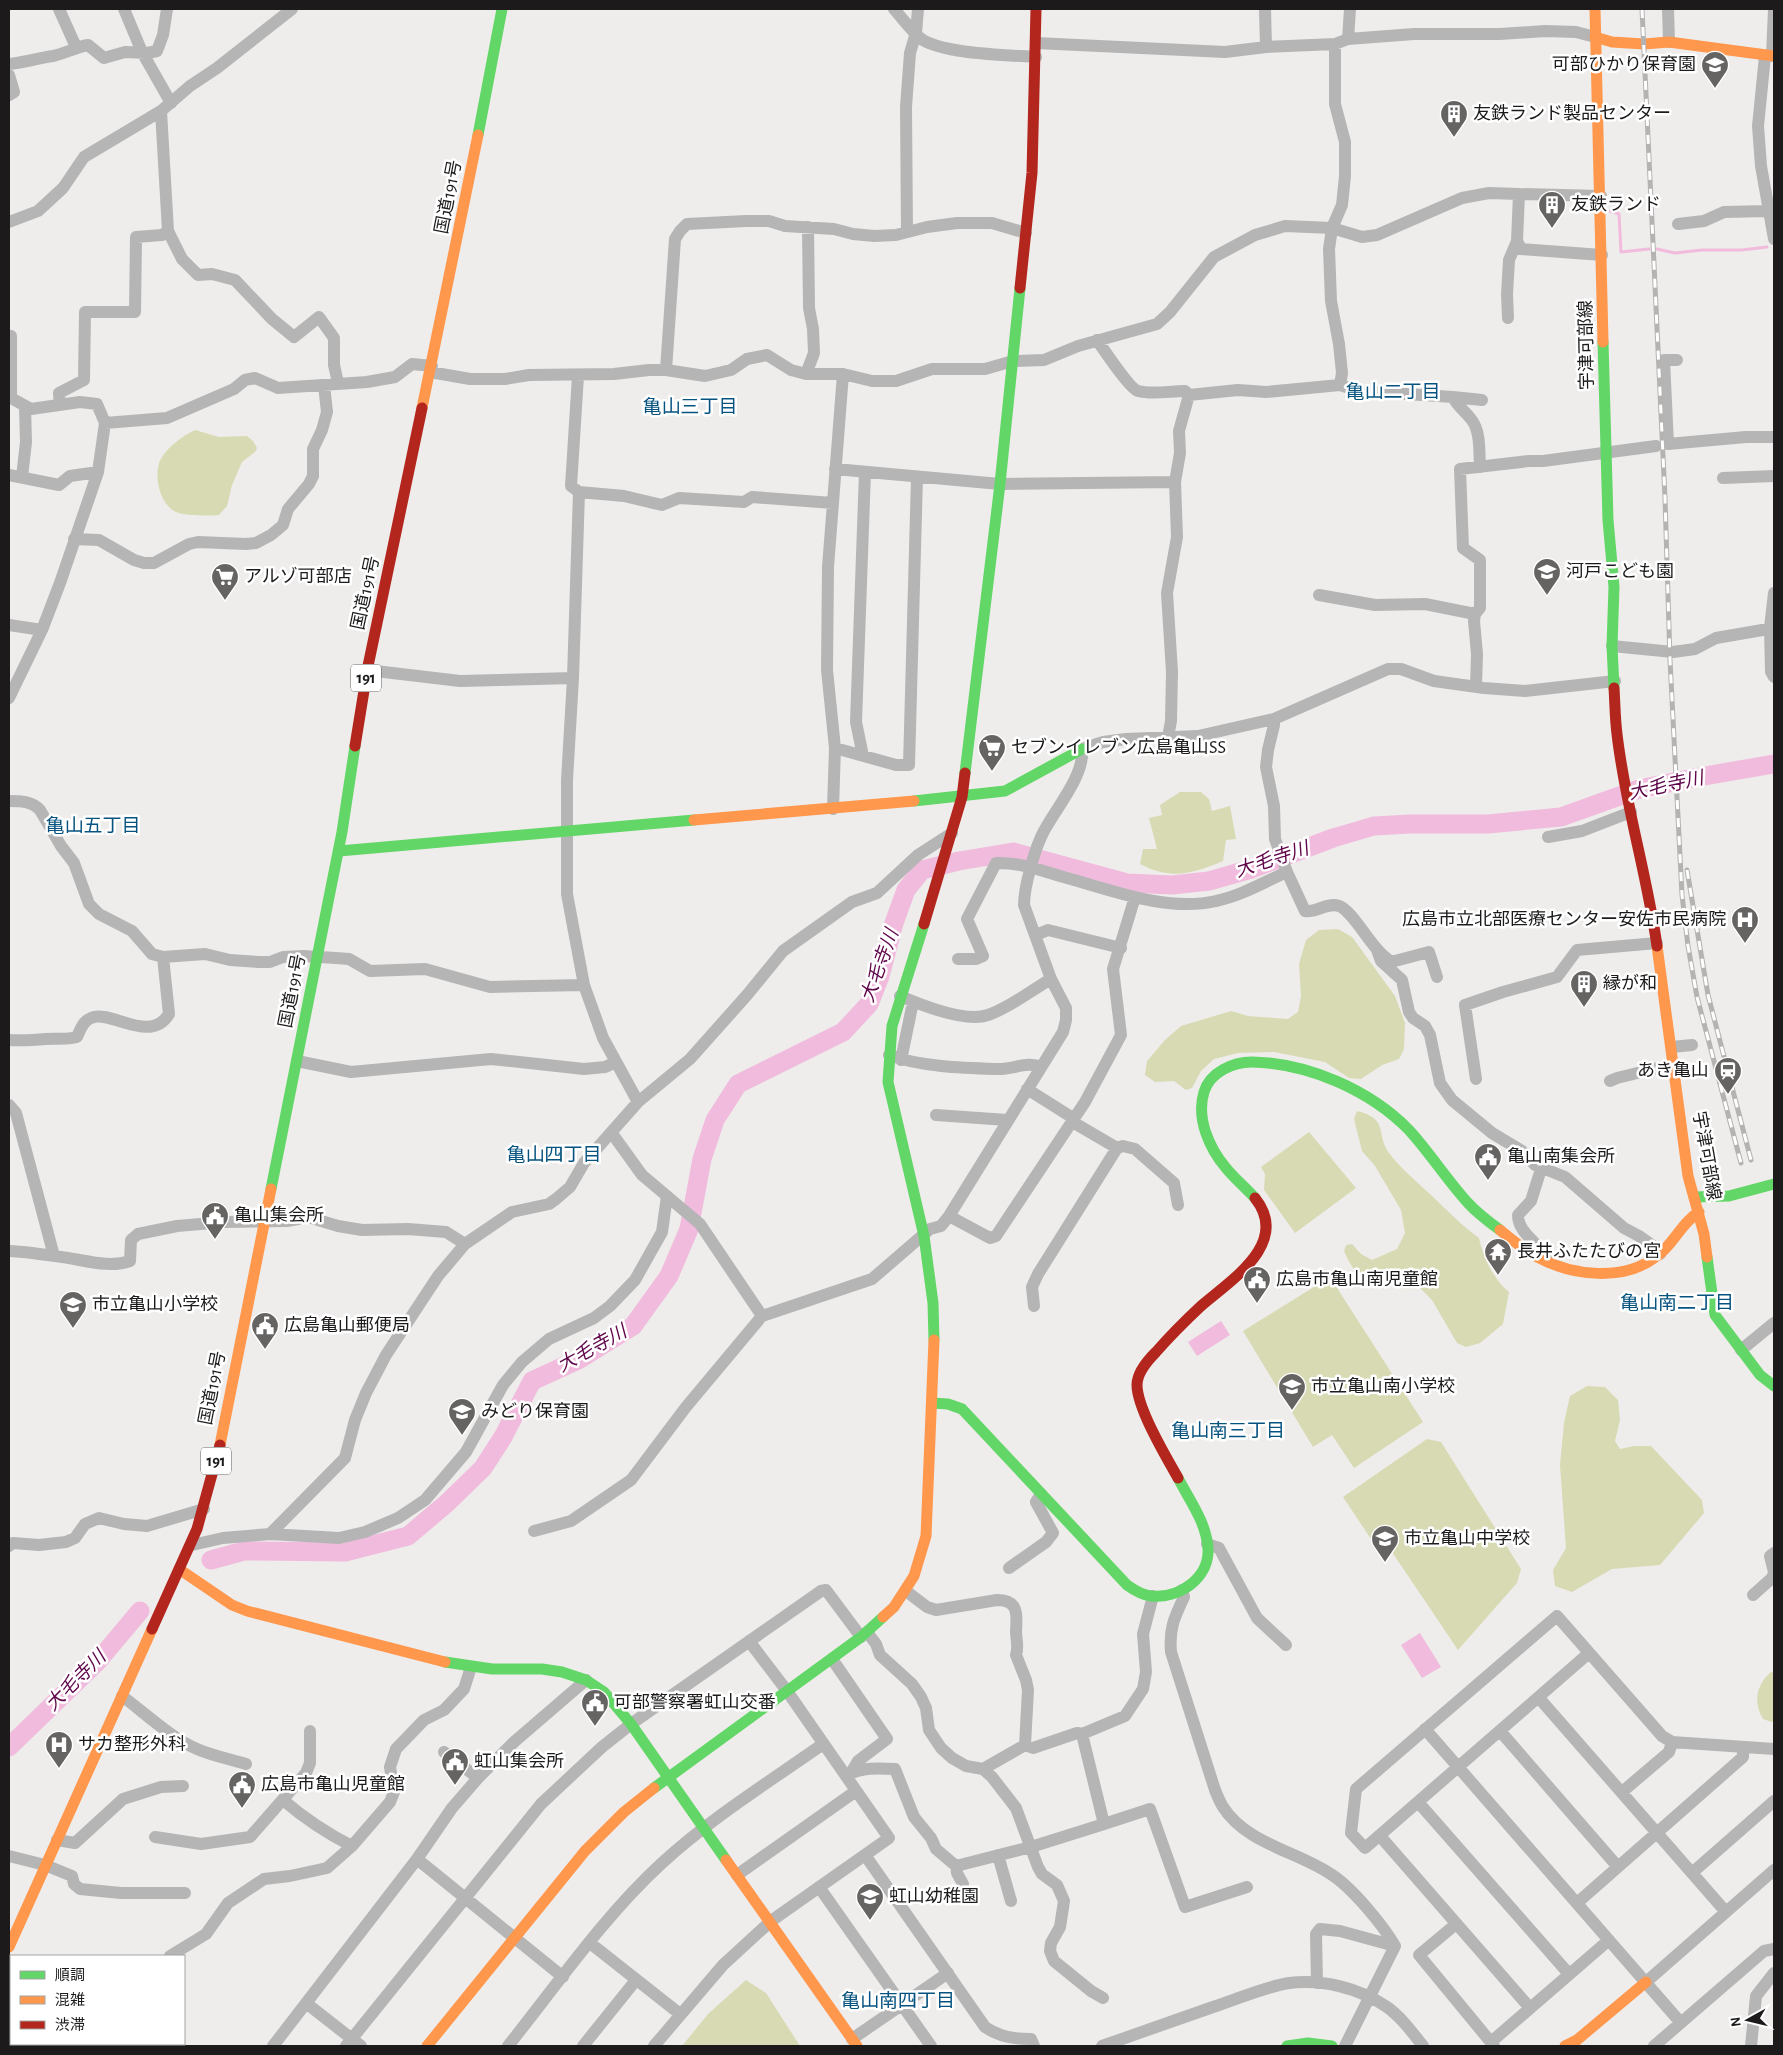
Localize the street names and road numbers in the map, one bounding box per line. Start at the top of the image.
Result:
street label: 国道191号 [431,158,465,235]
street label: 宇津可部線 [1575,300,1597,390]
street label: 国道191号 [347,554,383,631]
road number: 191 [351,664,381,691]
street label: 国道191号 [275,952,309,1029]
street label: 宇津可部線 [1689,1110,1725,1202]
street label: 国道191号 [195,1349,229,1426]
road number: 191 [201,1448,231,1474]

